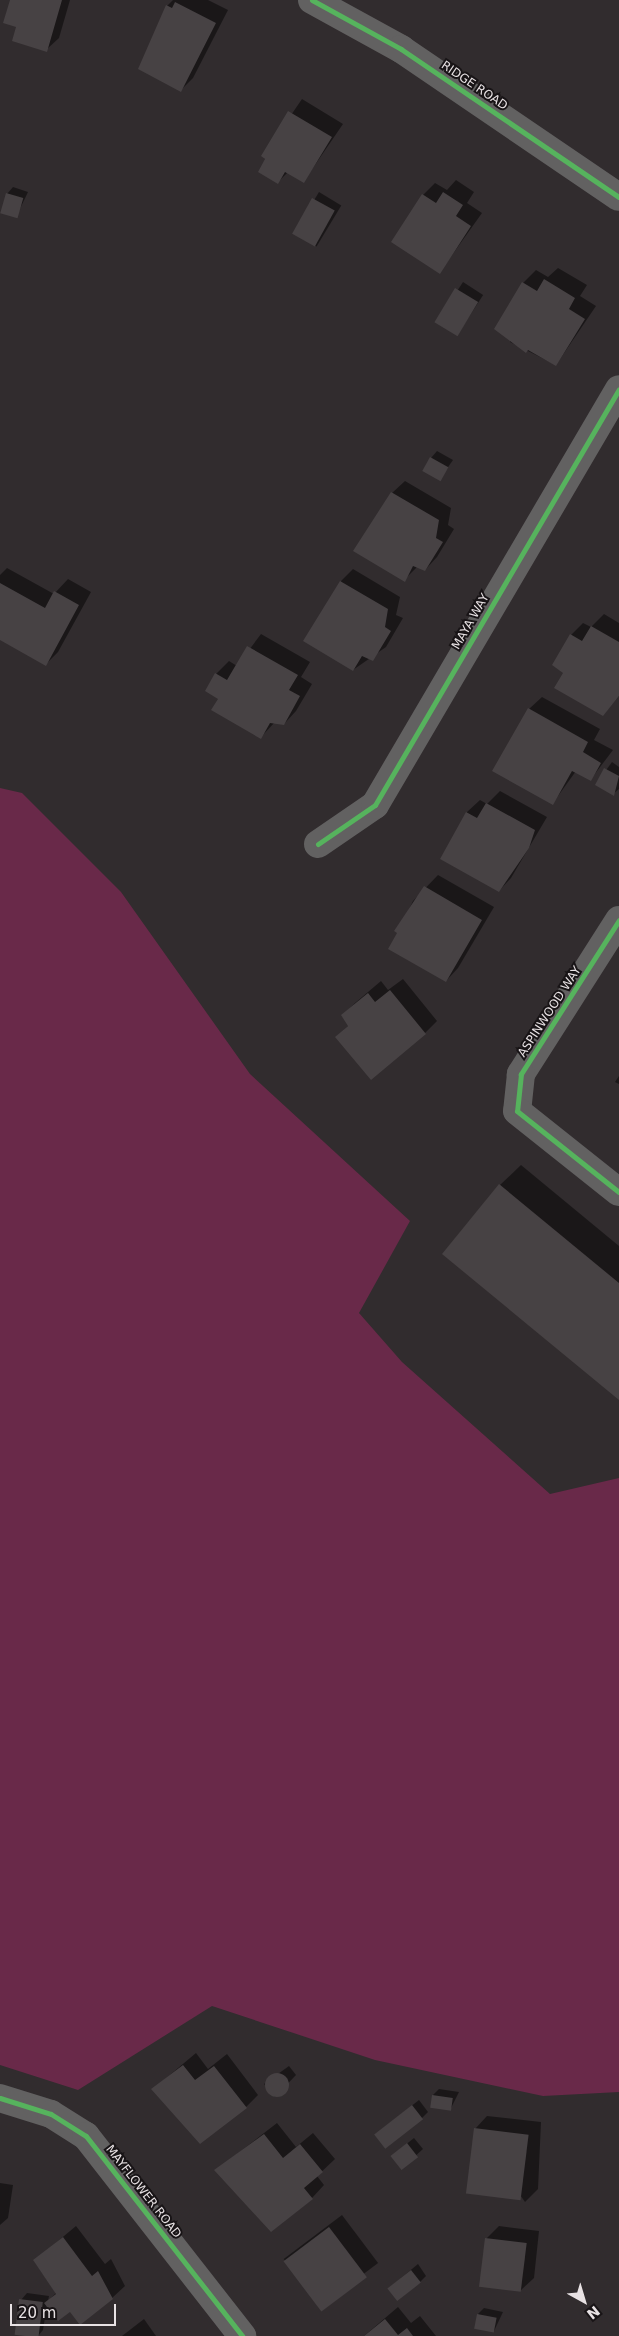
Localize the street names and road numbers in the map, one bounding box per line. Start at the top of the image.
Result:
street label: RIDGE ROAD [438,59,510,113]
street label: MAYA WAY [449,592,493,652]
street label: ASPINWOOD WAY [515,964,585,1060]
street label: MAYFLOWER ROAD [102,2143,184,2241]

